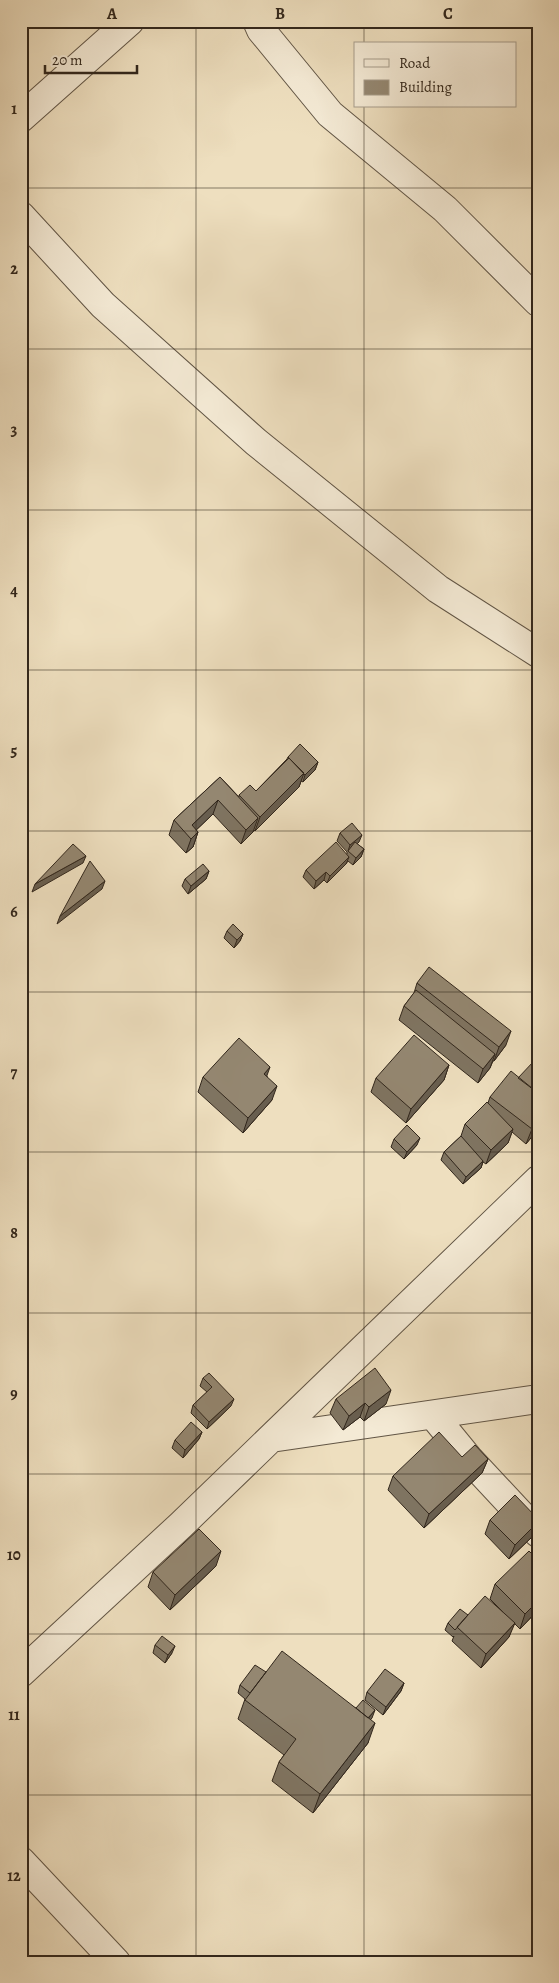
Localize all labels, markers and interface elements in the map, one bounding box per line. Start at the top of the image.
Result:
text: A [106,3,118,25]
text: B [275,3,285,25]
text: C [443,3,453,25]
scale bar [45,42,138,74]
legend [354,42,516,108]
text: 20 m [52,50,83,70]
text: Road [399,53,431,73]
text: Building [399,77,452,97]
text: 1 [11,98,17,120]
text: 2 [10,258,18,280]
text: 3 [11,419,18,441]
text: 4 [10,580,18,602]
text: 5 [11,740,18,762]
text: 6 [10,901,18,923]
text: 7 [11,1062,18,1084]
text: 8 [10,1222,18,1244]
text: 9 [10,1383,18,1405]
text: 10 [7,1544,21,1566]
text: 11 [8,1704,20,1726]
text: 12 [7,1865,21,1887]

